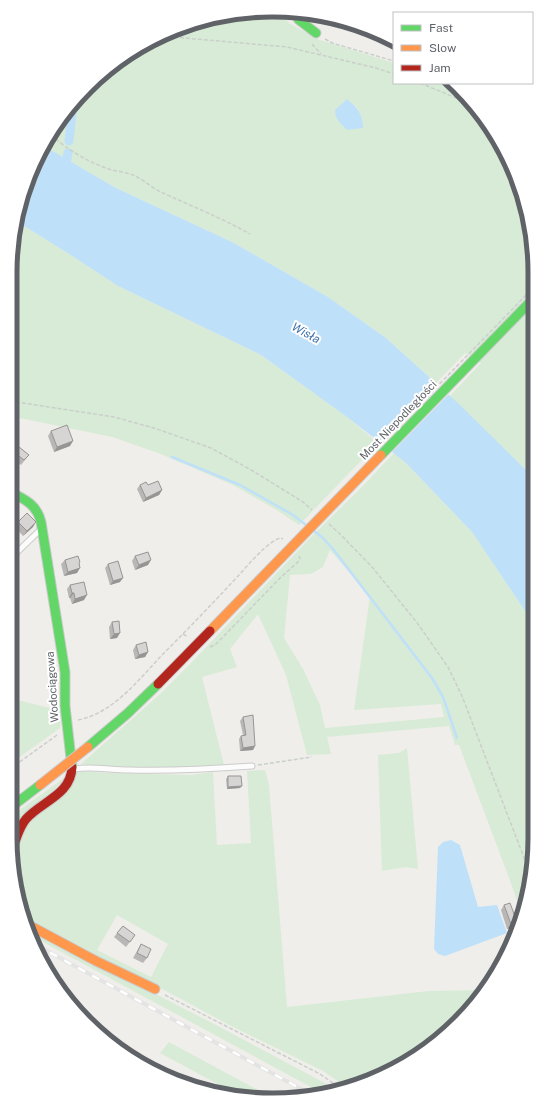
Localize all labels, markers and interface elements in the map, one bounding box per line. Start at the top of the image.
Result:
legend [393,12,533,84]
text: Fast [429,21,454,35]
text: Slow [429,41,457,55]
text: Jam [429,61,451,75]
water label: Wisła [289,320,323,346]
street label: Most Niepodległości [357,378,439,462]
street label: Wodociągowa [44,651,60,723]

